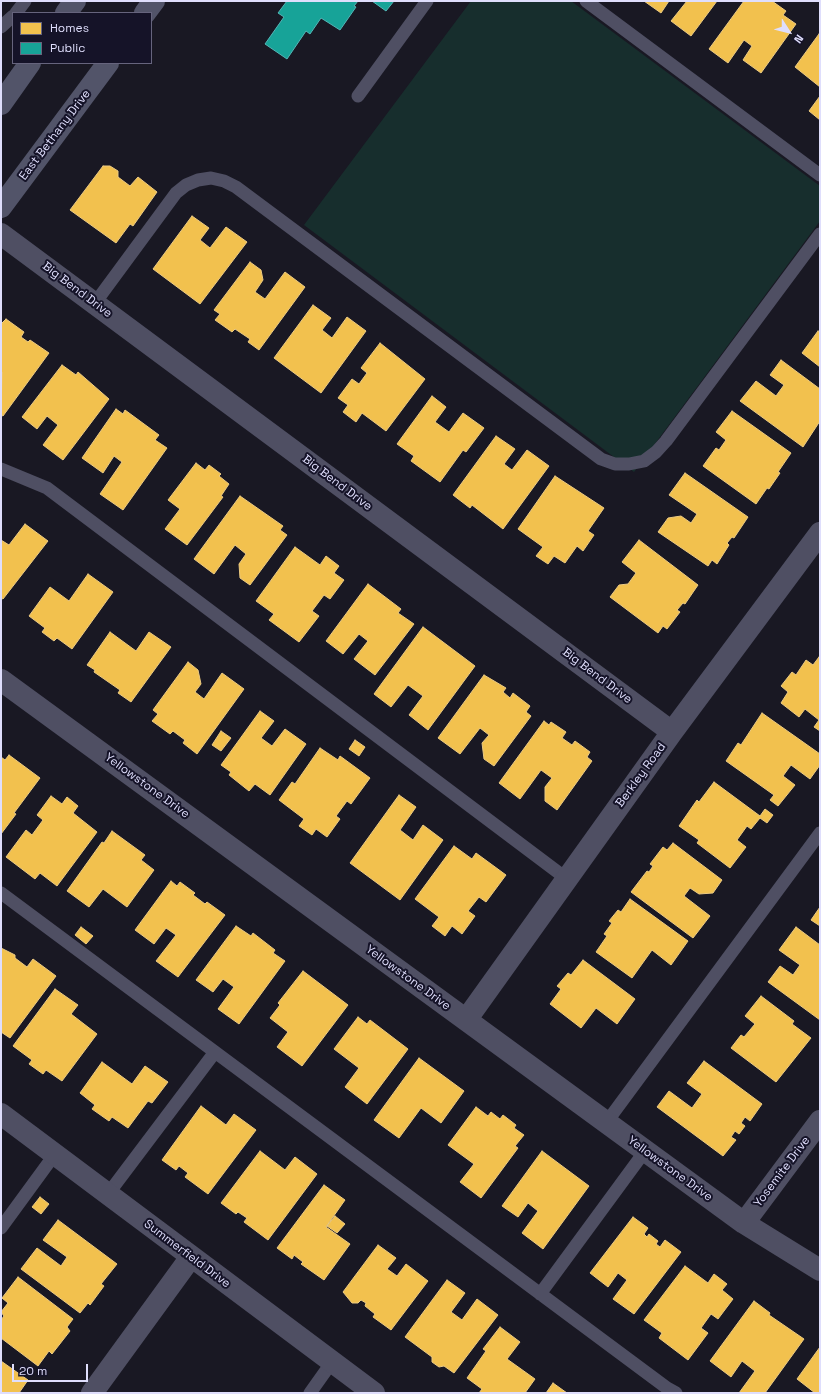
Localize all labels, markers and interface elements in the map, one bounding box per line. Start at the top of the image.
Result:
legend [12,12,152,64]
north arrow [769,12,809,52]
text: Homes [50,20,89,36]
text: N [791,32,807,46]
text: Public [50,40,85,56]
street label: East Bethany Drive [16,87,94,183]
street label: Big Bend Drive [39,259,115,321]
street label: Big Bend Drive [299,452,375,514]
street label: Big Bend Drive [559,645,635,707]
street label: Berkley Road [613,740,669,810]
street label: Yellowstone Drive [102,750,192,822]
street label: Yellowstone Drive [363,942,453,1014]
street label: Yellowstone Drive [625,1133,715,1205]
street label: Yosemite Drive [751,1134,813,1210]
street label: Summerfield Drive [141,1217,233,1291]
scale bar [14,1356,90,1382]
text: 20 m [19,1363,47,1379]

